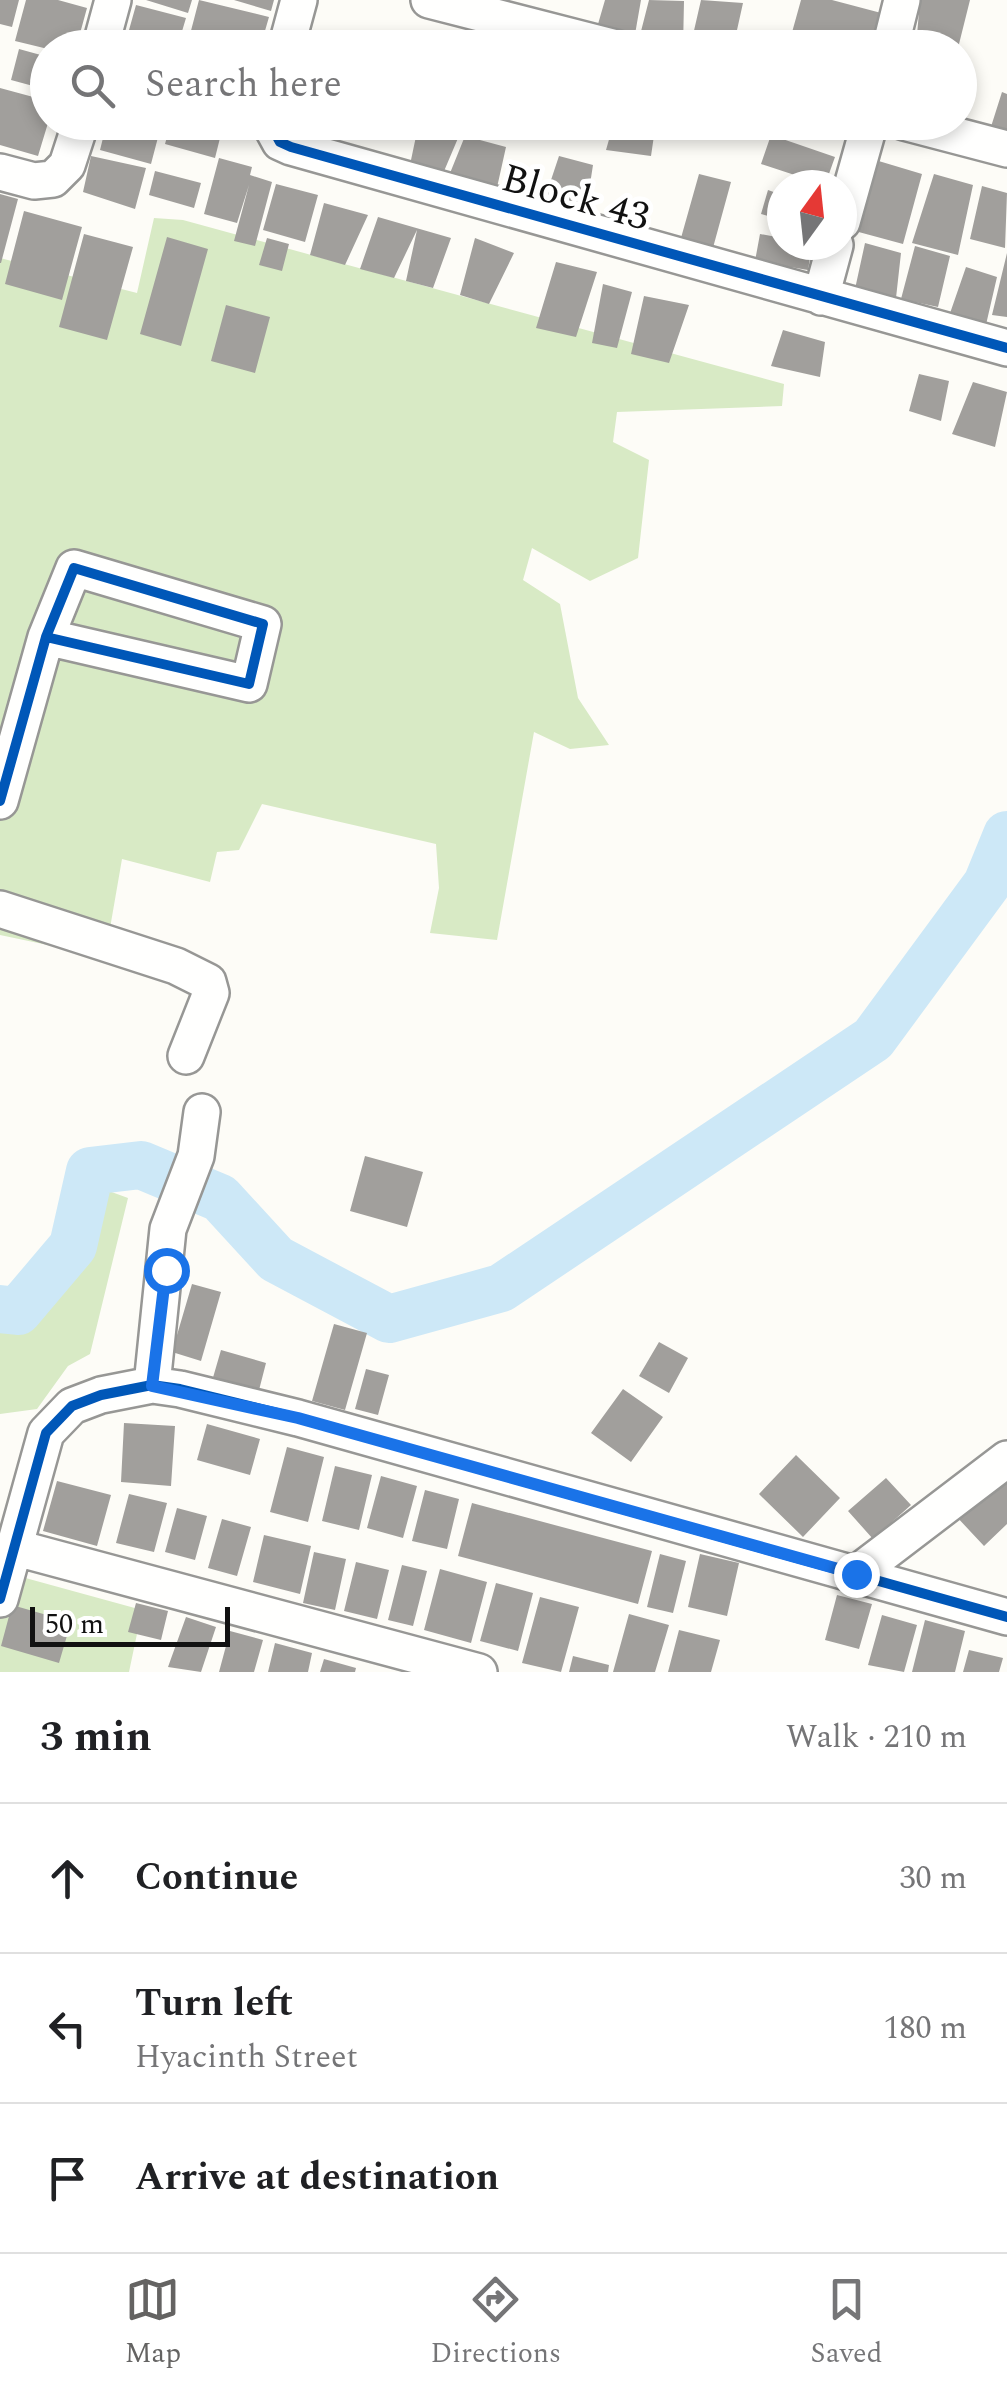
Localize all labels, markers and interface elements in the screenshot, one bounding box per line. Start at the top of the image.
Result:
search box [30,30,977,140]
text: Search here [145,56,342,114]
icon: search [65,58,120,113]
street label: Block 43 [494,148,656,249]
north arrow [767,170,857,260]
route start [144,1248,190,1294]
route end [834,1552,880,1598]
scale bar [30,1602,230,1646]
text: 50 m [45,1603,104,1646]
text: 3 min [40,1706,152,1769]
text: Walk · 210 m [786,1713,967,1762]
text: Continue [135,1849,298,1907]
icon: ahead [40,1851,95,1906]
text: 30 m [899,1854,967,1903]
text: Turn left [135,1975,293,2033]
icon: left [40,2001,95,2056]
text: 180 m [883,2004,967,2053]
text: Hyacinth Street [135,2033,358,2082]
text: Arrive at destination [135,2149,499,2207]
icon: arrive [40,2151,95,2206]
tab: Map [125,2272,181,2375]
tab: Directions [430,2272,561,2375]
tab: Saved [811,2272,882,2375]

